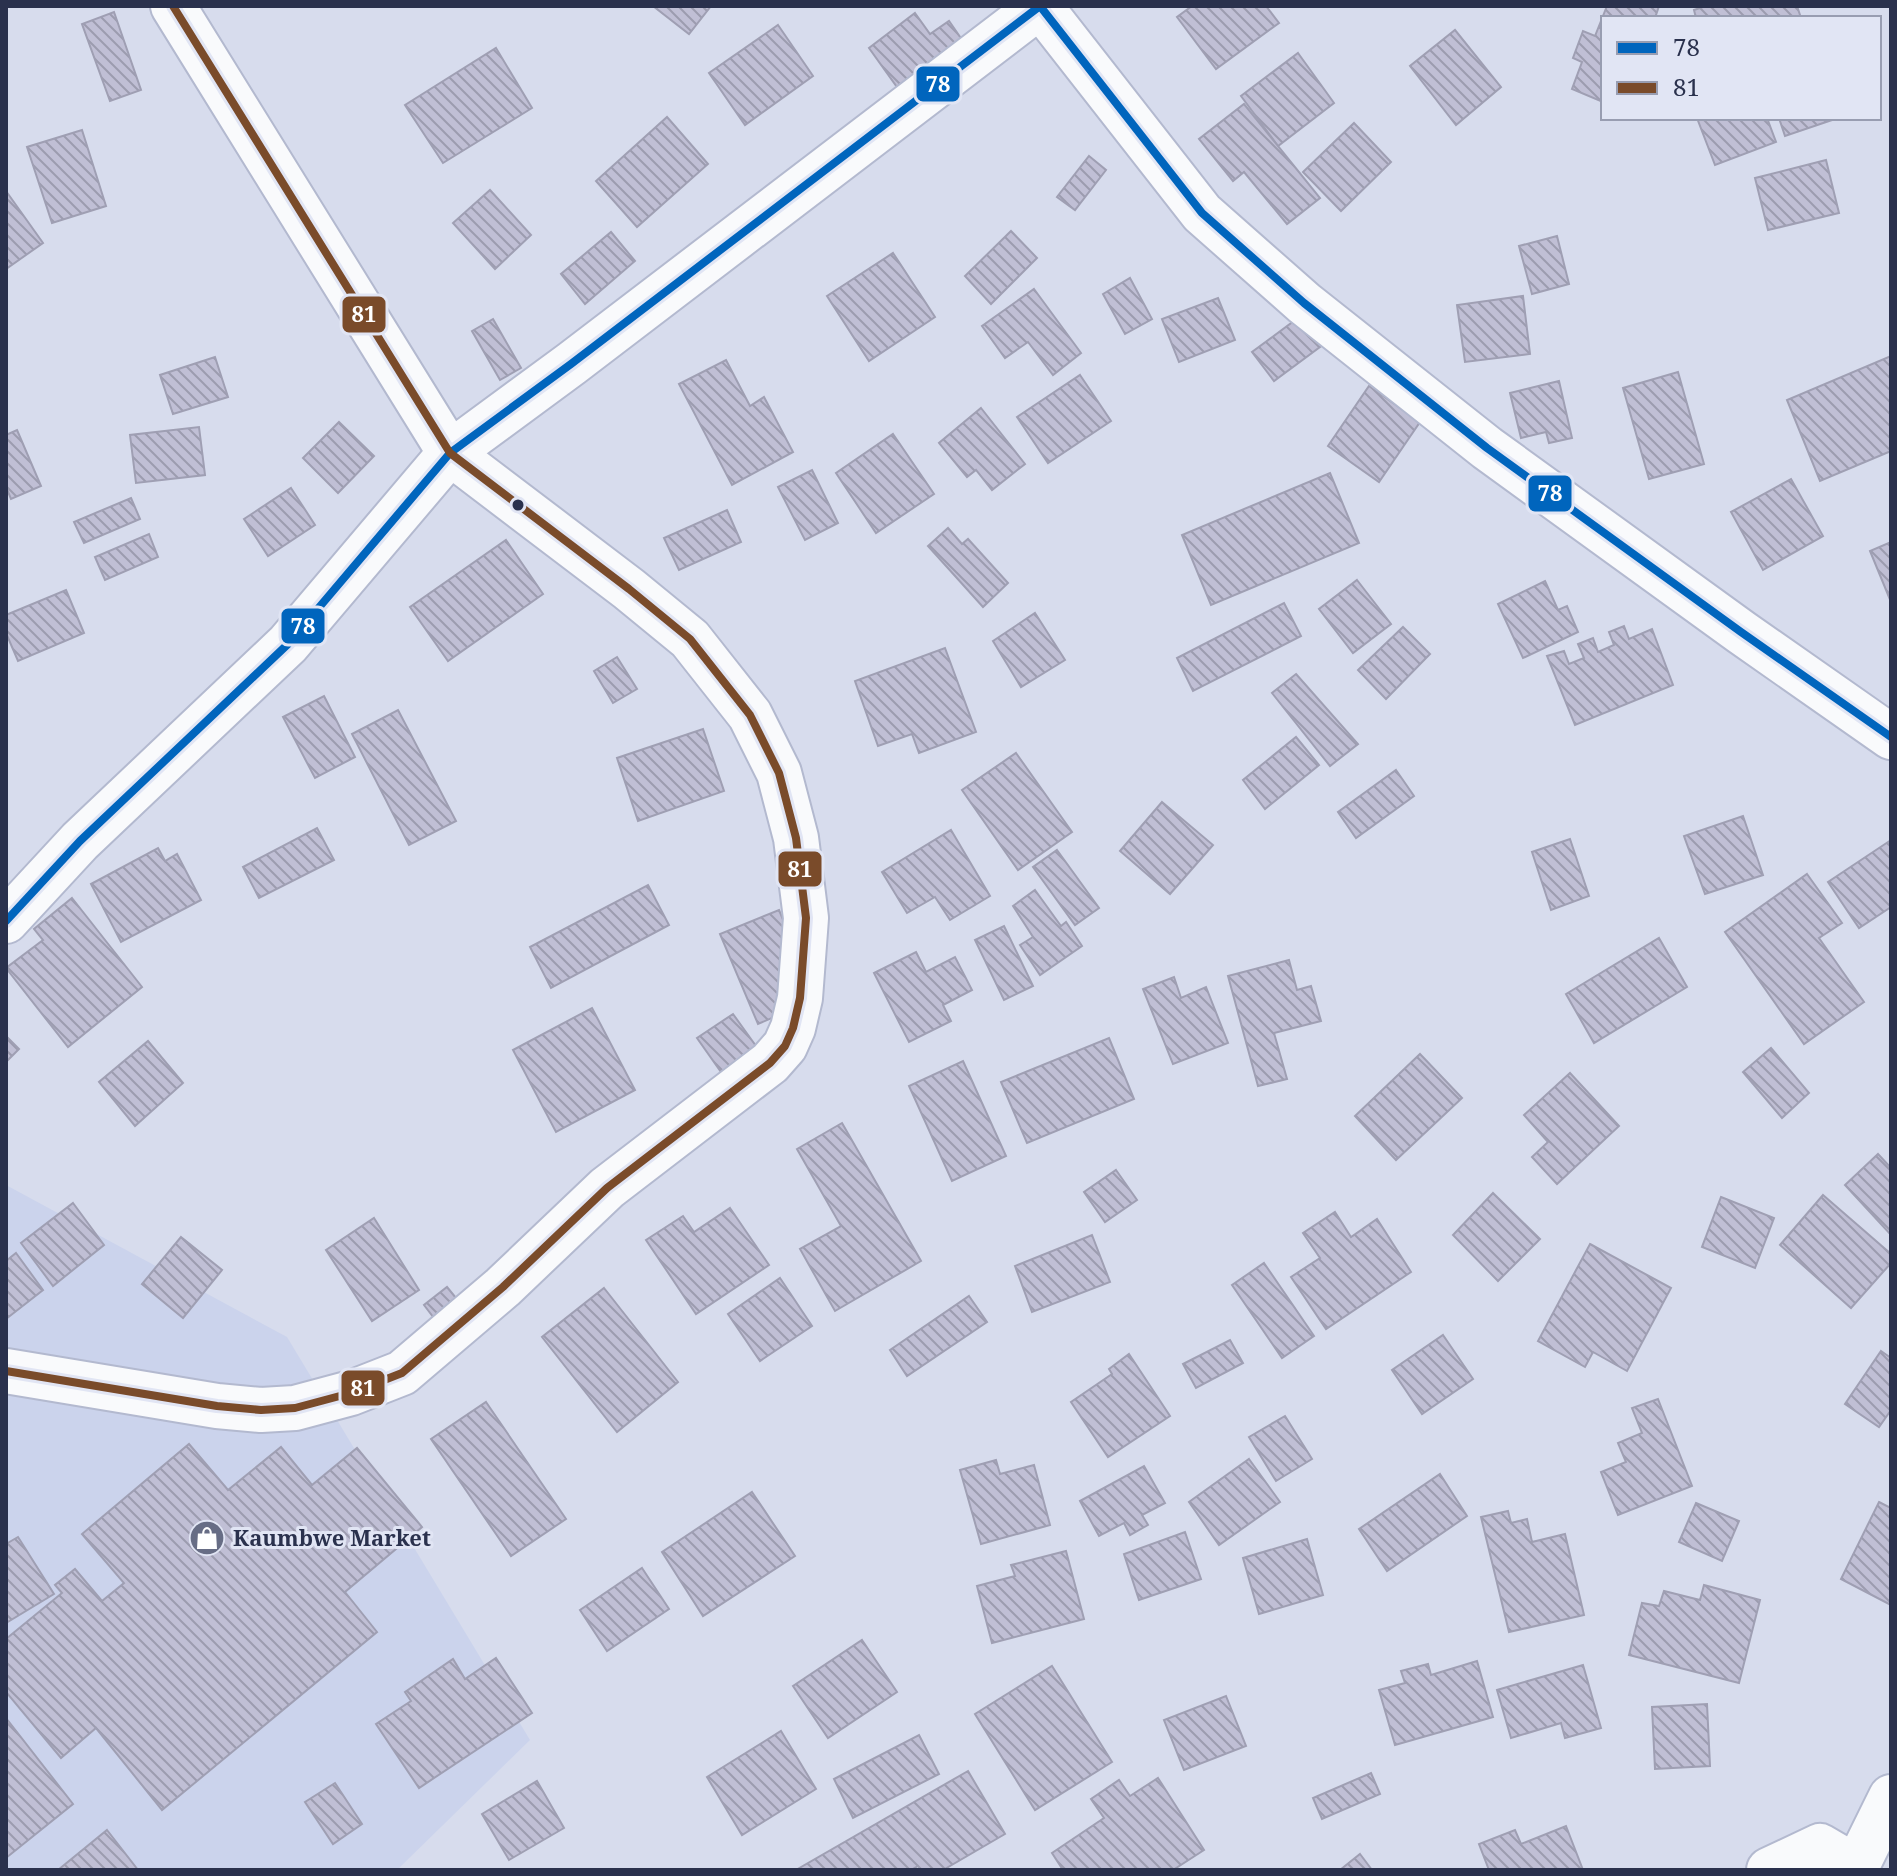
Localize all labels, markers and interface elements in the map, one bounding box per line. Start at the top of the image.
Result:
legend [1601,16,1881,120]
text: 78 [1673,30,1700,63]
line badge: 78 [915,65,961,103]
text: 78 [926,68,950,98]
text: 81 [1673,70,1700,103]
line badge: 81 [341,295,387,334]
text: 81 [352,298,376,328]
line badge: 78 [1527,474,1573,513]
text: 78 [1538,477,1562,507]
unlabelled marker [510,497,526,513]
line badge: 78 [280,607,326,645]
text: 78 [291,610,315,640]
line badge: 81 [777,850,823,888]
text: 81 [788,853,812,883]
line badge: 81 [340,1369,386,1407]
text: 81 [351,1372,375,1402]
shop icon: Kaumbwe Market [188,1519,226,1557]
place label: Kaumbwe Market [233,1522,431,1552]

